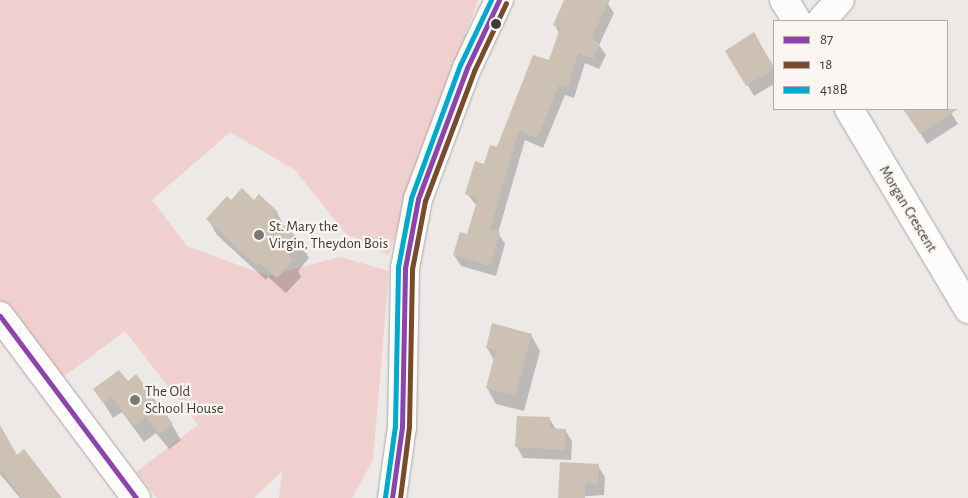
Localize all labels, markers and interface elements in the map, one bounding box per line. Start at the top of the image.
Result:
unlabelled marker [491,19,501,29]
legend [773,20,948,110]
text: 87 [820,32,833,47]
text: 18 [820,57,832,72]
text: 418B [820,82,848,97]
street label: Morgan Crescent [875,162,941,256]
place label: St. Mary the Virgin, Theydon Bois [269,217,388,252]
marker: St. Mary the Virgin, Theydon Bois [253,229,265,241]
place label: The Old School House [145,382,224,417]
marker: The Old School House [129,394,141,406]

